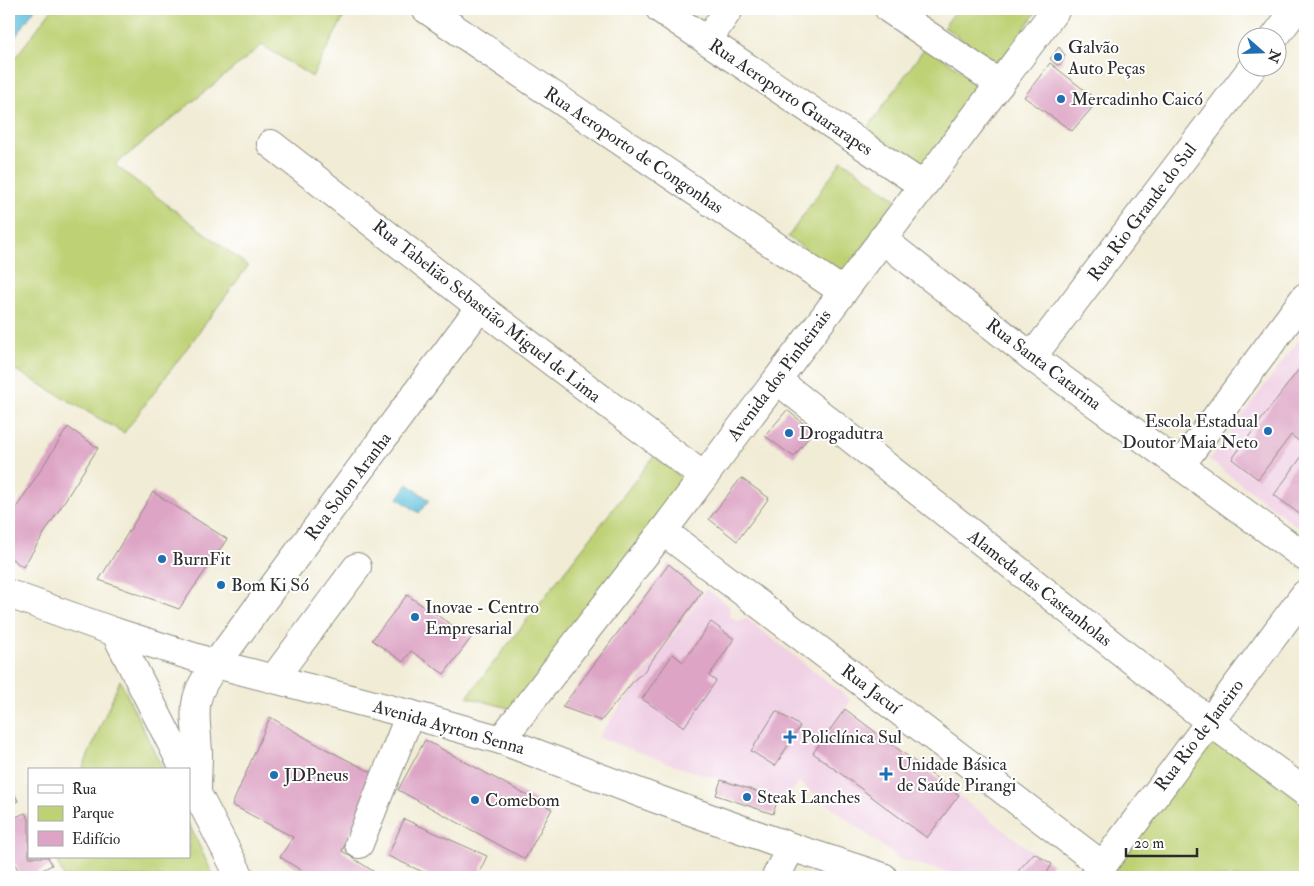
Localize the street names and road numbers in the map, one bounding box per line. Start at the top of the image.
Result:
street label: Rua Aeroporto Guararapes [704,34,877,161]
street label: Rua Aeroporto de Congonhas [540,82,728,219]
street label: Rua Rio Grande do Sul [1083,138,1202,286]
street label: Rua Tabelião Sebastião Miguel de Lima [368,215,606,408]
street label: Avenida dos Pinheirais [722,305,836,447]
street label: Rua Santa Catarina [981,313,1106,416]
street label: Rua Solon Aranha [300,427,397,545]
street label: Alameda das Castanholas [962,524,1116,652]
street label: Rua Jacuí [836,659,906,720]
street label: Rua Rio de Janeiro [1150,674,1249,796]
street label: Avenida Ayrton Senna [369,695,528,760]

